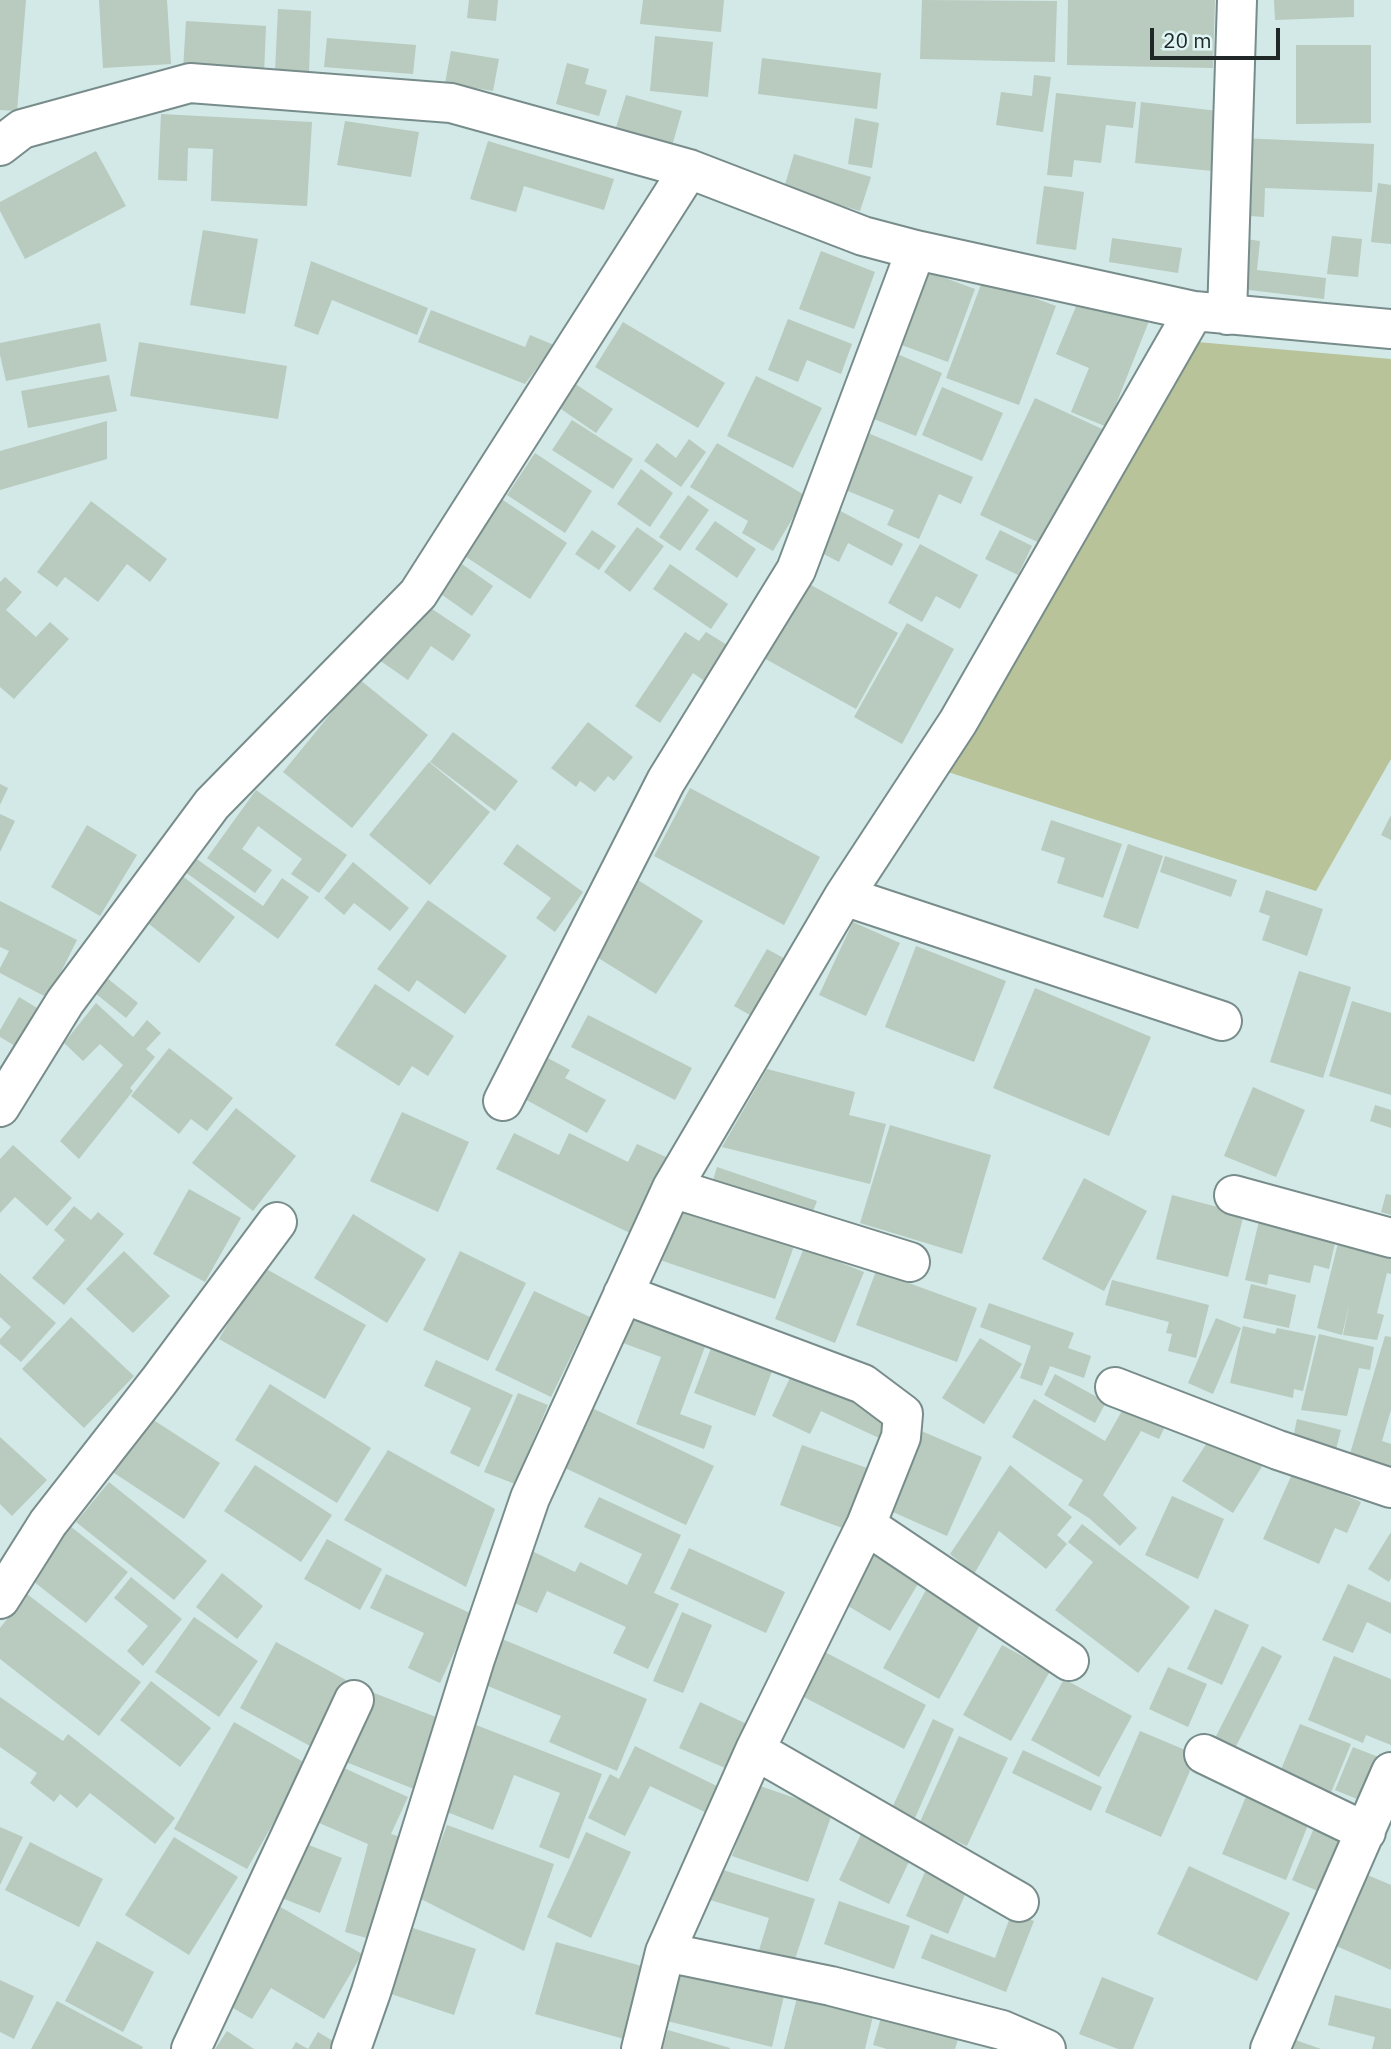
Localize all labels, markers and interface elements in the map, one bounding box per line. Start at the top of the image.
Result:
scale bar [1153,14,1282,58]
text: 20 m [1163,26,1212,54]

